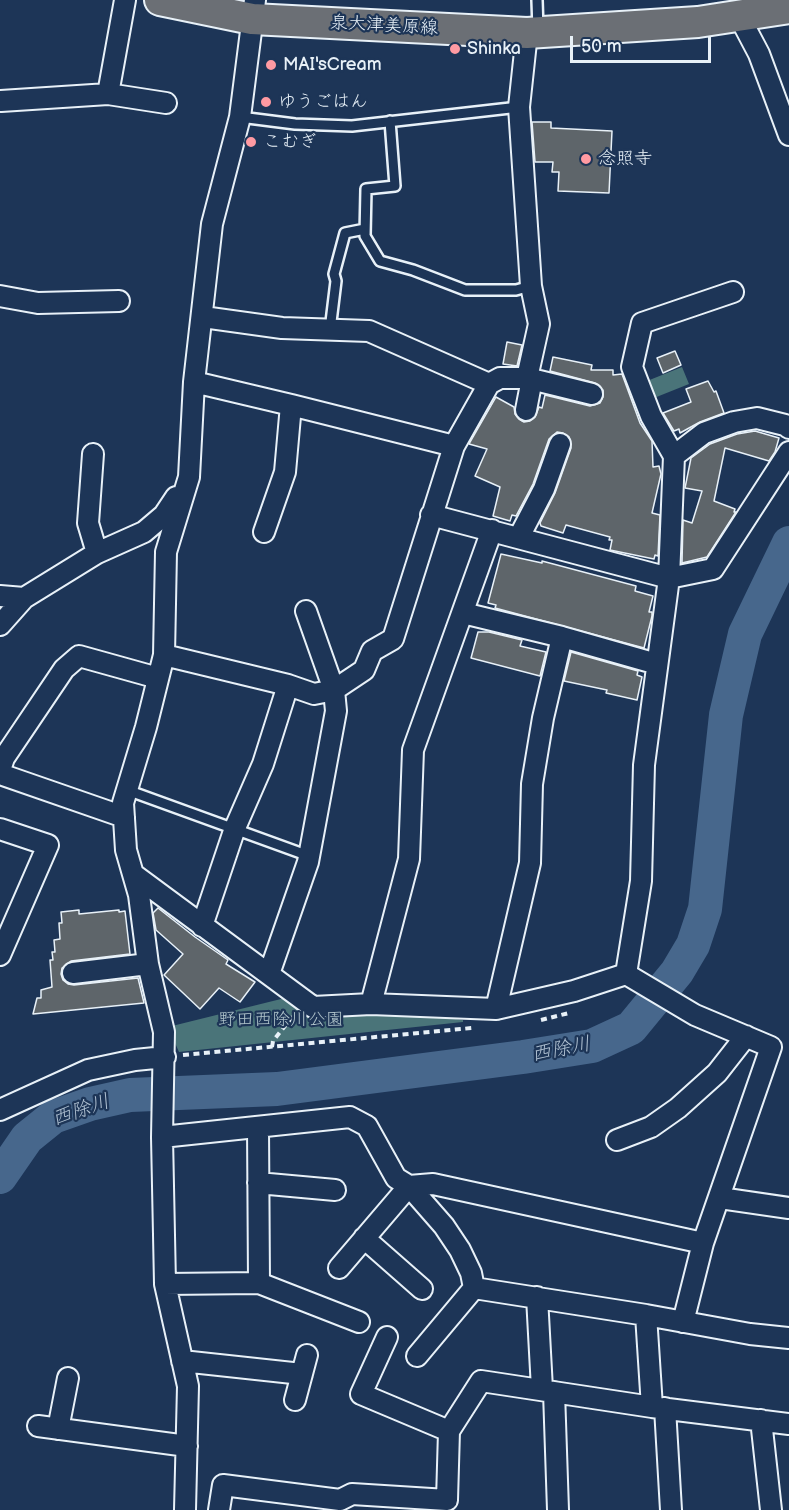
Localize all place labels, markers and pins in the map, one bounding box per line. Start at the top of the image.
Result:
place label: Shinka [467,38,521,60]
marker: Shinka [448,42,462,56]
place label: MAI'sCream [283,54,382,76]
marker: MAI'sCream [264,58,278,72]
place label: ゆうごはん [278,91,368,113]
marker: ゆうごはん [259,95,273,109]
place label: こむぎ [263,131,317,153]
marker: こむぎ [244,135,258,149]
place label: 念照寺 [598,148,652,170]
marker: 念照寺 [579,152,593,166]

